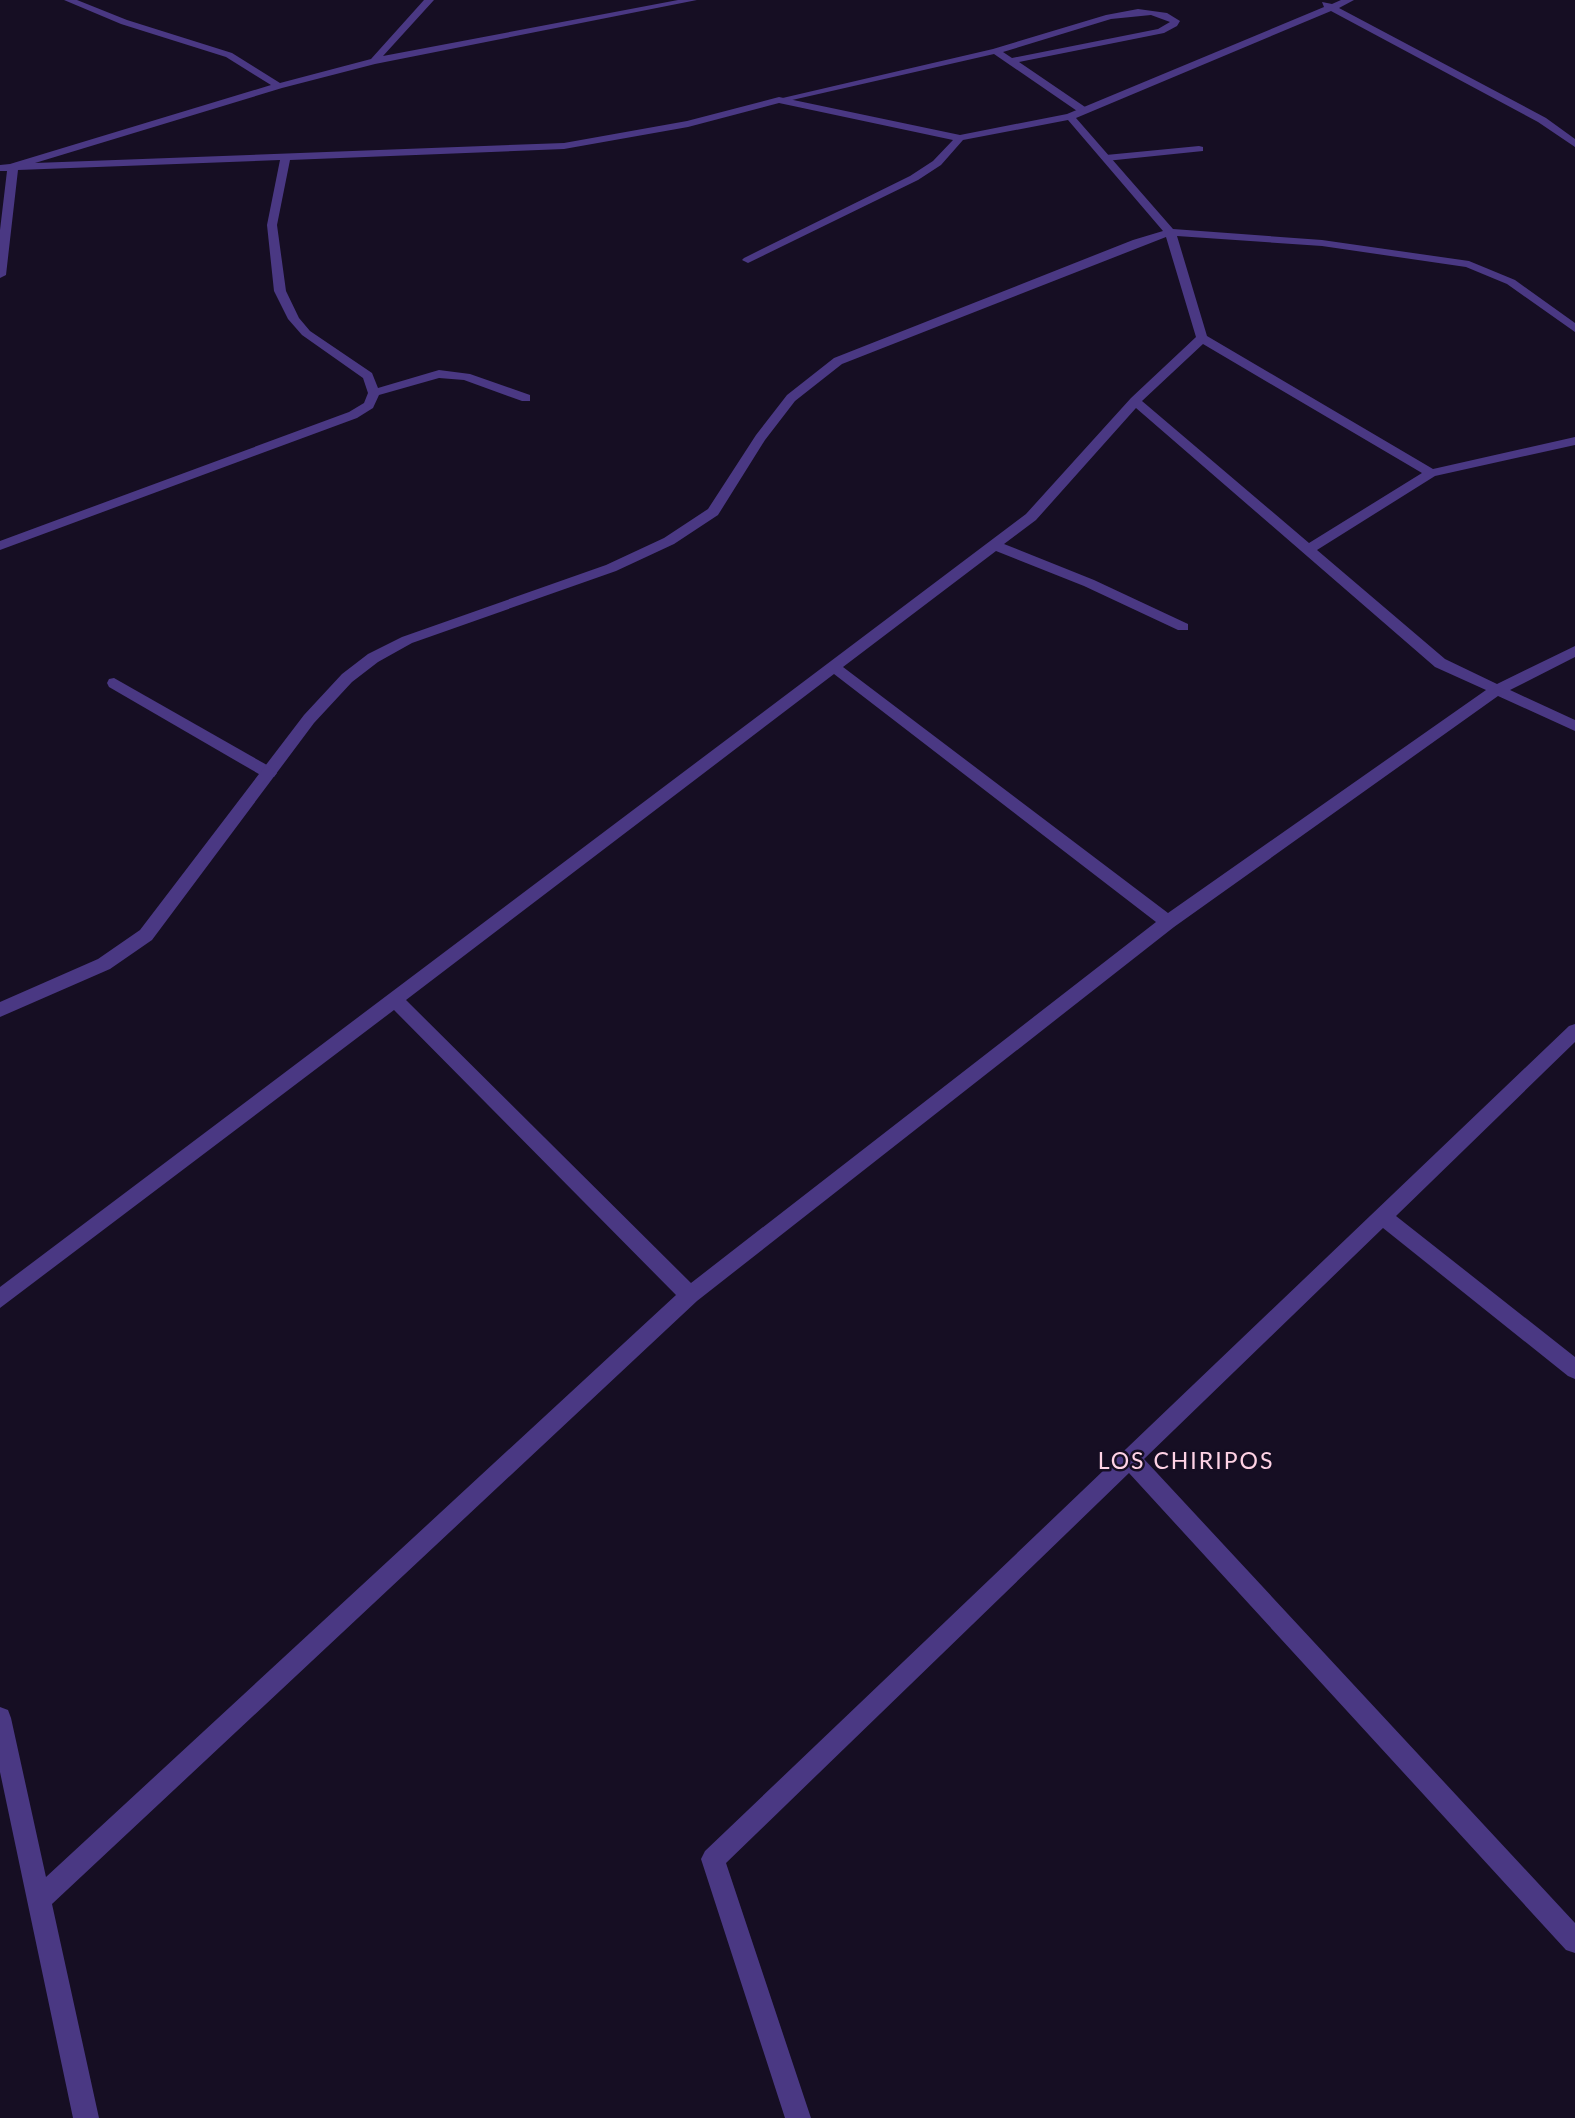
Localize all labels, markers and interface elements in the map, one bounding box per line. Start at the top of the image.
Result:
district label: LOS CHIRIPOS [1098,1446,1274,1474]

